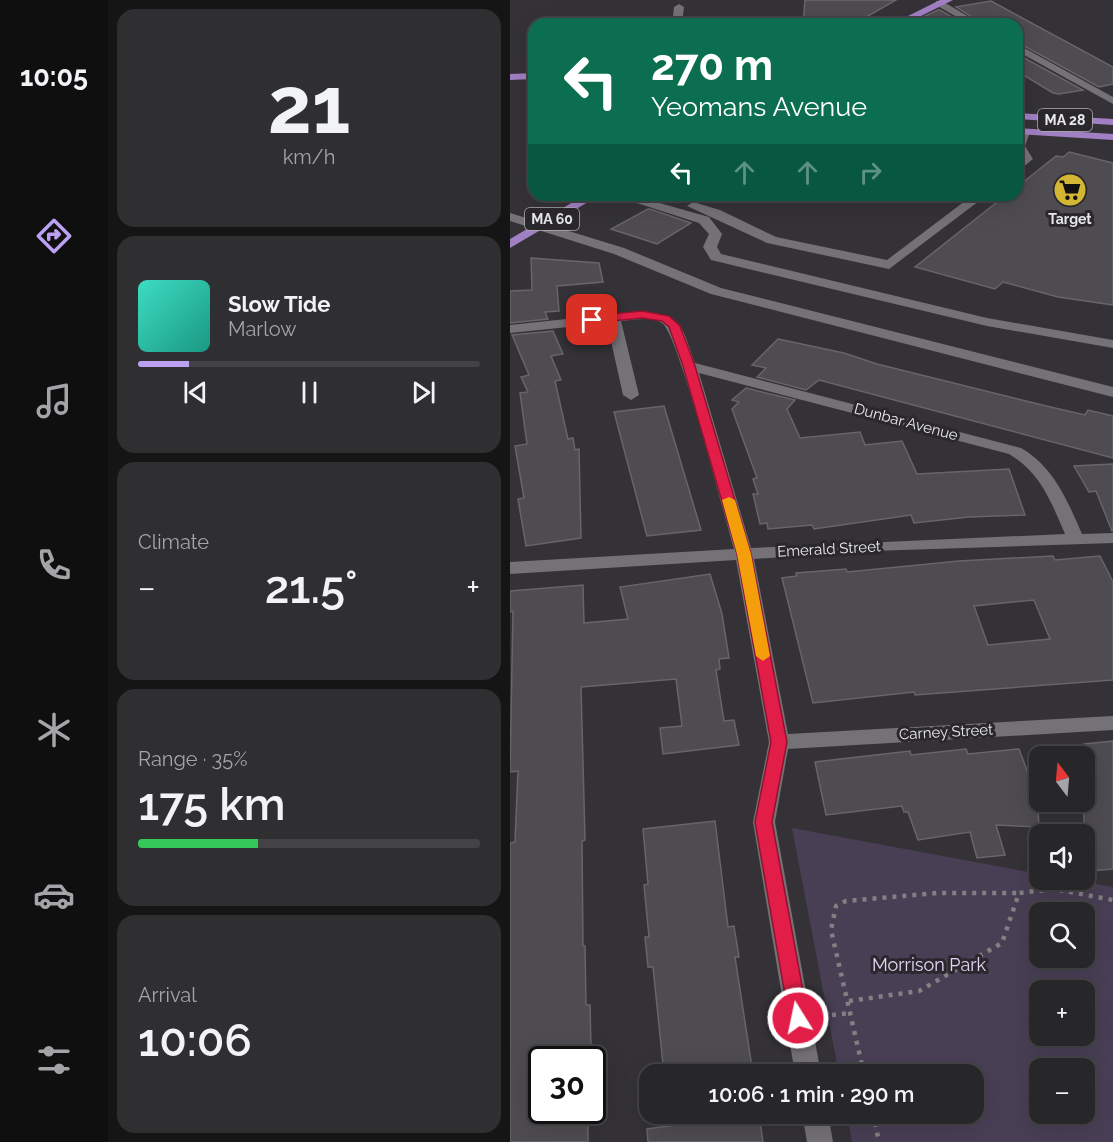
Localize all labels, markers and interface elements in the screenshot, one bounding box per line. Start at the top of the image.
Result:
text: 270 m [651,41,773,90]
icon: left [552,42,630,120]
text: 21 [268,60,350,151]
text: 10:05 [20,61,88,92]
text: Yeomans Avenue [651,91,867,122]
road number: MA 28 [1038,109,1092,131]
text: km/h [283,145,335,169]
icon: left [665,156,698,189]
icon: ahead [728,156,761,189]
icon: ahead [791,156,824,189]
icon: right [854,156,887,189]
supermarket icon: Target [1052,172,1088,208]
road number: MA 60 [525,208,579,230]
place label: Target [1048,211,1092,227]
icon: directions [33,215,75,257]
text: Slow Tide [228,291,330,317]
pin [566,294,617,345]
icon: arrive [575,303,608,336]
text: Marlow [228,317,297,341]
icon: previous [179,376,212,409]
icon: pause [293,376,326,409]
icon: next [407,376,440,409]
icon: music [33,380,75,422]
street label: Dunbar Avenue [852,399,960,445]
text: Climate [138,530,209,554]
street label: Emerald Street [777,537,881,561]
icon: phone [33,544,75,586]
text: 21.5° [265,561,357,614]
text: − [138,568,156,607]
text: + [466,568,480,607]
icon: climate [33,709,75,751]
street label: Carney Street [898,721,994,743]
north arrow [1029,746,1095,812]
map controls [1029,746,1095,1124]
text: Range · 35% [138,747,247,771]
text: 175 km [138,778,286,831]
button: sound [1029,824,1095,890]
icon: car [33,874,75,916]
button: search [1029,902,1095,968]
park label: Morrison Park [872,954,987,975]
button: + [1029,980,1095,1046]
text: Arrival [138,983,197,1007]
position arrow [766,986,830,1050]
text: 10:06 [138,1014,252,1067]
icon: filters [33,1039,75,1081]
speed limit sign: 30 [528,1046,606,1124]
button: − [1029,1058,1095,1124]
text: 10:06 · 1 min · 290 m [709,1081,914,1107]

